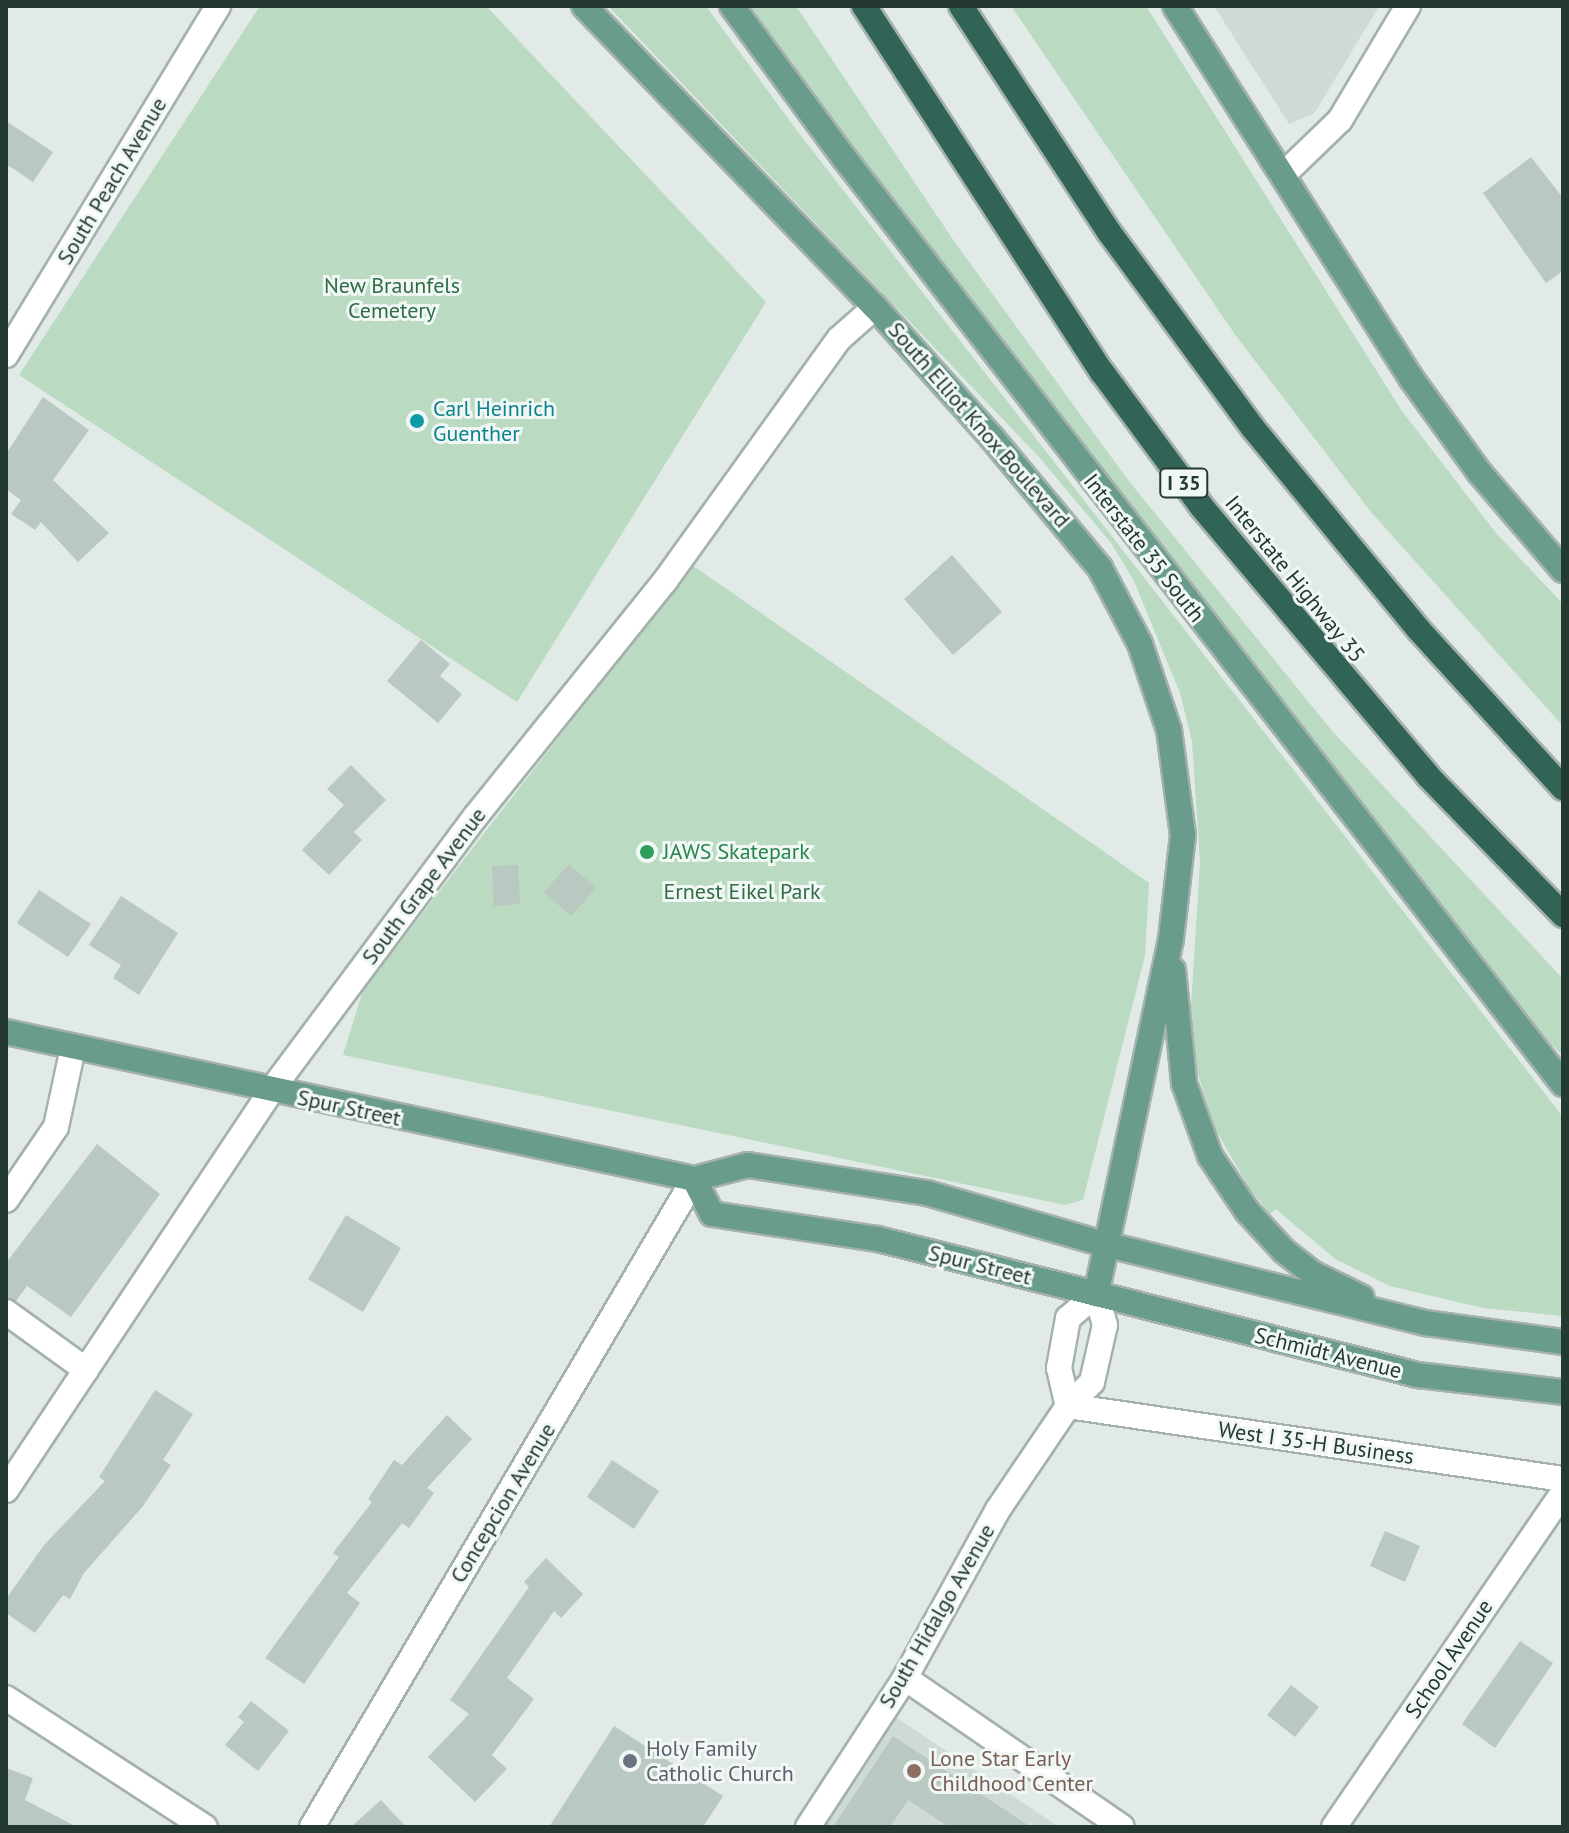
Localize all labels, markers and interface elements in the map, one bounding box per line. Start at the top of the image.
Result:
street label: South Peach Avenue [52,92,172,270]
park label: New Braunfels Cemetery [324,272,460,324]
street label: South Elliot Knox Boulevard [882,317,1076,533]
place label: Carl Heinrich Guenther [433,395,555,446]
marker: Carl Heinrich Guenther [408,412,426,430]
road number: I 35 [1158,467,1210,499]
street label: Interstate 35 South [1078,469,1210,627]
street label: Interstate Highway 35 [1219,490,1371,668]
street label: South Grape Avenue [356,802,492,970]
place label: JAWS Skatepark [663,839,810,865]
marker: JAWS Skatepark [638,843,656,861]
park label: Ernest Eikel Park [664,879,820,905]
street label: Spur Street [295,1084,403,1132]
street label: Spur Street [926,1239,1034,1291]
street label: Schmidt Avenue [1251,1322,1405,1384]
street label: West I 35-H Business [1216,1416,1416,1470]
street label: Concepcion Avenue [445,1418,561,1588]
street label: South Hidalgo Avenue [873,1519,1001,1713]
street label: School Avenue [1399,1594,1499,1724]
place label: Holy Family Catholic Church [646,1735,794,1786]
place label: Lone Star Early Childhood Center [930,1745,1093,1796]
marker: Holy Family Catholic Church [621,1752,639,1770]
marker: Lone Star Early Childhood Center [905,1762,923,1780]

